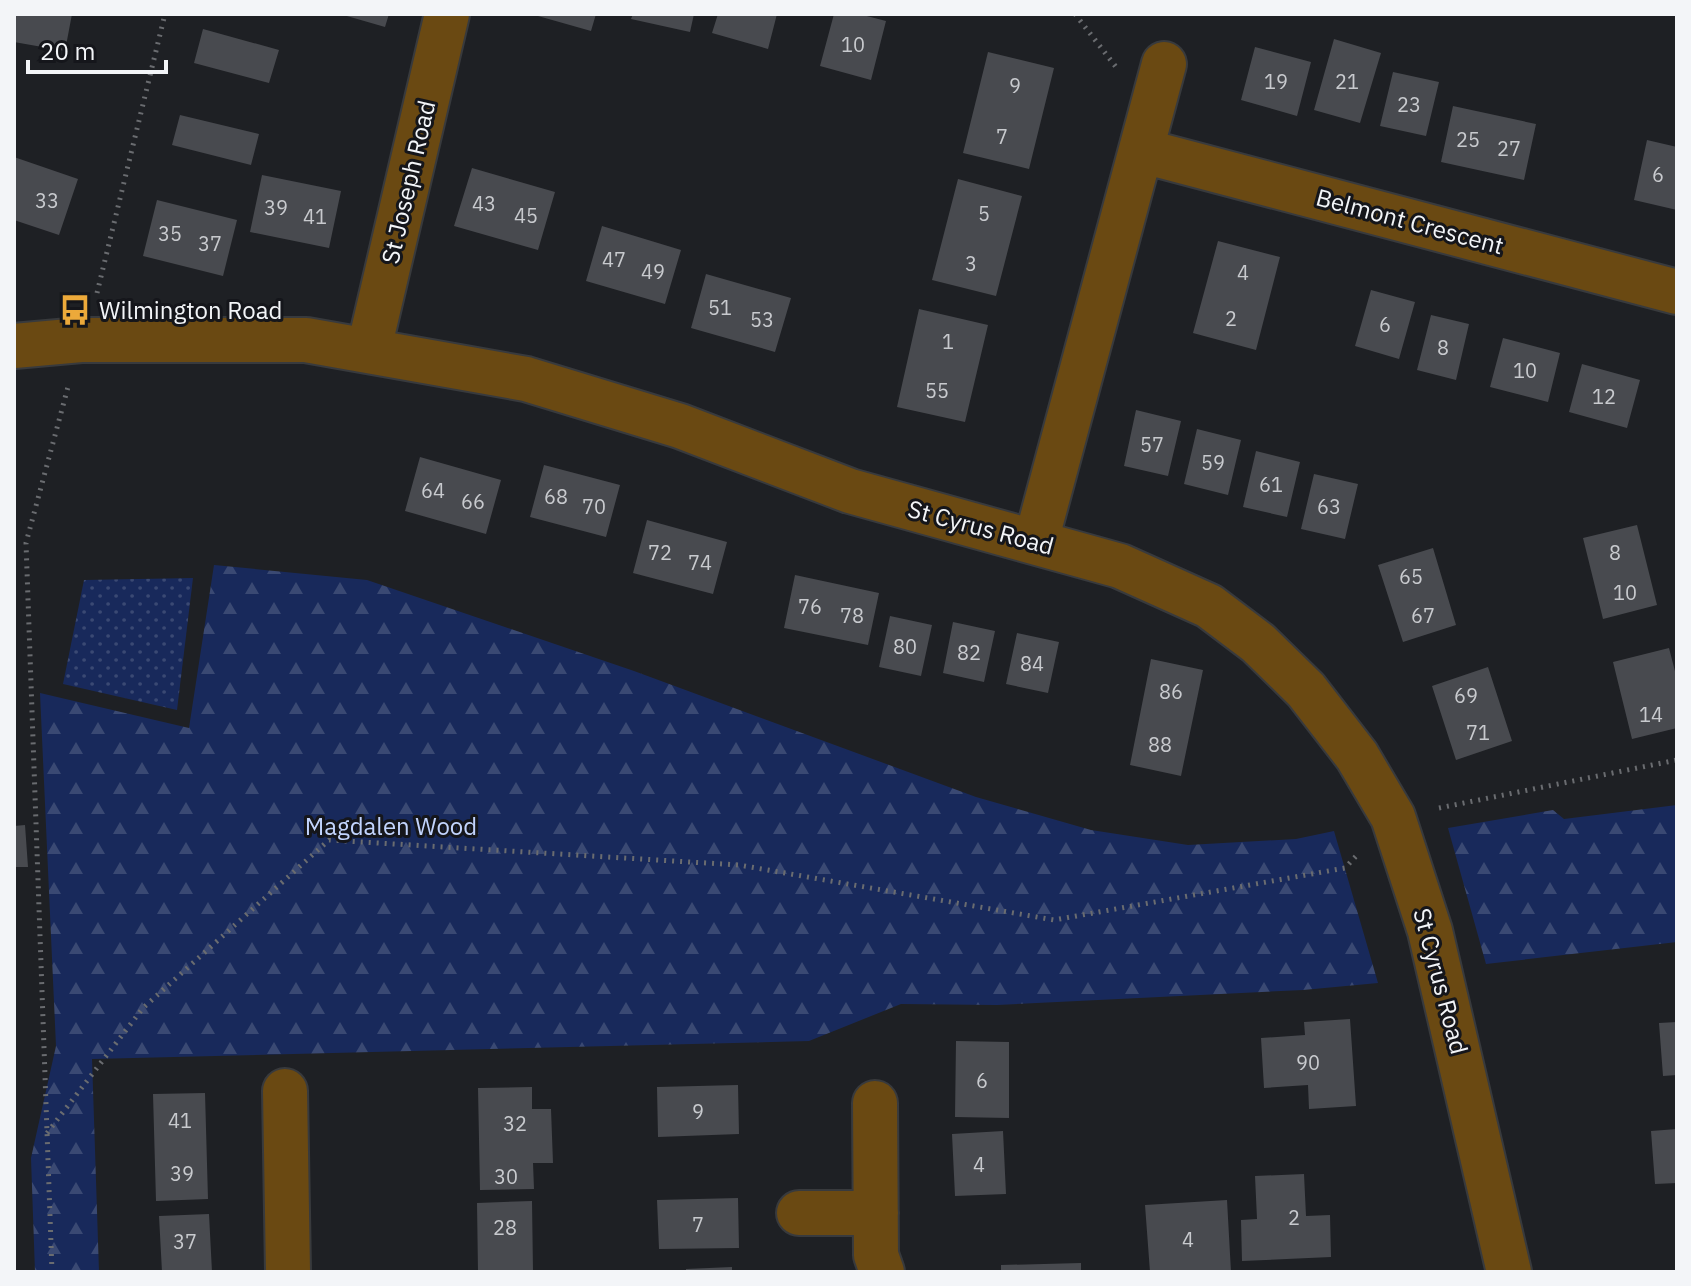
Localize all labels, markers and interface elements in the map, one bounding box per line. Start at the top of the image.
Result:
scale bar [28,24,166,74]
house number: 10 [841,31,865,58]
text: 20 m [40,35,95,67]
house number: 19 [1264,68,1288,95]
house number: 21 [1335,68,1359,95]
house number: 9 [1009,72,1021,99]
house number: 23 [1397,91,1421,118]
street label: St Joseph Road [374,97,442,267]
house number: 7 [996,123,1008,150]
house number: 25 [1456,126,1480,153]
house number: 27 [1497,135,1521,162]
house number: 6 [1652,161,1664,188]
street label: Belmont Crescent [1313,181,1507,261]
house number: 33 [35,187,59,214]
house number: 43 [472,190,496,217]
house number: 39 [264,194,288,221]
house number: 5 [978,200,990,227]
house number: 45 [514,202,538,229]
house number: 41 [303,203,327,230]
house number: 35 [158,220,182,247]
house number: 37 [198,230,222,257]
house number: 47 [602,246,626,273]
house number: 3 [965,250,977,277]
house number: 49 [641,258,665,285]
house number: 4 [1237,259,1249,286]
bus stop icon: Wilmington Road [58,293,92,327]
place label: Wilmington Road [99,294,282,326]
house number: 51 [708,294,732,321]
house number: 2 [1225,305,1237,332]
house number: 53 [750,306,774,333]
house number: 6 [1379,311,1391,338]
house number: 1 [942,328,954,355]
house number: 8 [1437,334,1449,361]
house number: 10 [1513,357,1537,384]
house number: 55 [925,377,949,404]
house number: 12 [1592,383,1616,410]
house number: 57 [1140,431,1164,458]
house number: 59 [1201,449,1225,476]
house number: 61 [1259,471,1283,498]
house number: 64 [421,477,445,504]
house number: 68 [544,483,568,510]
house number: 66 [461,488,485,515]
street label: St Cyrus Road [904,492,1058,562]
house number: 70 [582,493,606,520]
house number: 63 [1317,493,1341,520]
house number: 72 [648,539,672,566]
house number: 8 [1609,539,1621,566]
house number: 74 [688,549,712,576]
house number: 65 [1399,563,1423,590]
house number: 10 [1613,579,1637,606]
house number: 76 [798,593,822,620]
house number: 78 [840,602,864,629]
house number: 67 [1411,602,1435,629]
house number: 80 [893,633,917,660]
house number: 82 [957,639,981,666]
house number: 84 [1020,650,1044,677]
house number: 86 [1159,678,1183,705]
house number: 69 [1454,682,1478,709]
house number: 14 [1639,701,1663,728]
house number: 71 [1466,719,1490,746]
house number: 88 [1148,731,1172,758]
park label: Magdalen Wood [305,810,477,842]
street label: St Cyrus Road [1406,904,1476,1058]
house number: 90 [1296,1049,1320,1076]
house number: 6 [976,1067,988,1094]
house number: 9 [692,1098,704,1125]
house number: 41 [168,1107,192,1134]
house number: 32 [503,1110,527,1137]
house number: 4 [973,1151,985,1178]
house number: 39 [170,1160,194,1187]
house number: 30 [494,1163,518,1190]
house number: 2 [1288,1204,1300,1231]
house number: 7 [692,1211,704,1238]
house number: 28 [493,1214,517,1241]
house number: 4 [1182,1226,1194,1253]
house number: 37 [173,1228,197,1255]

